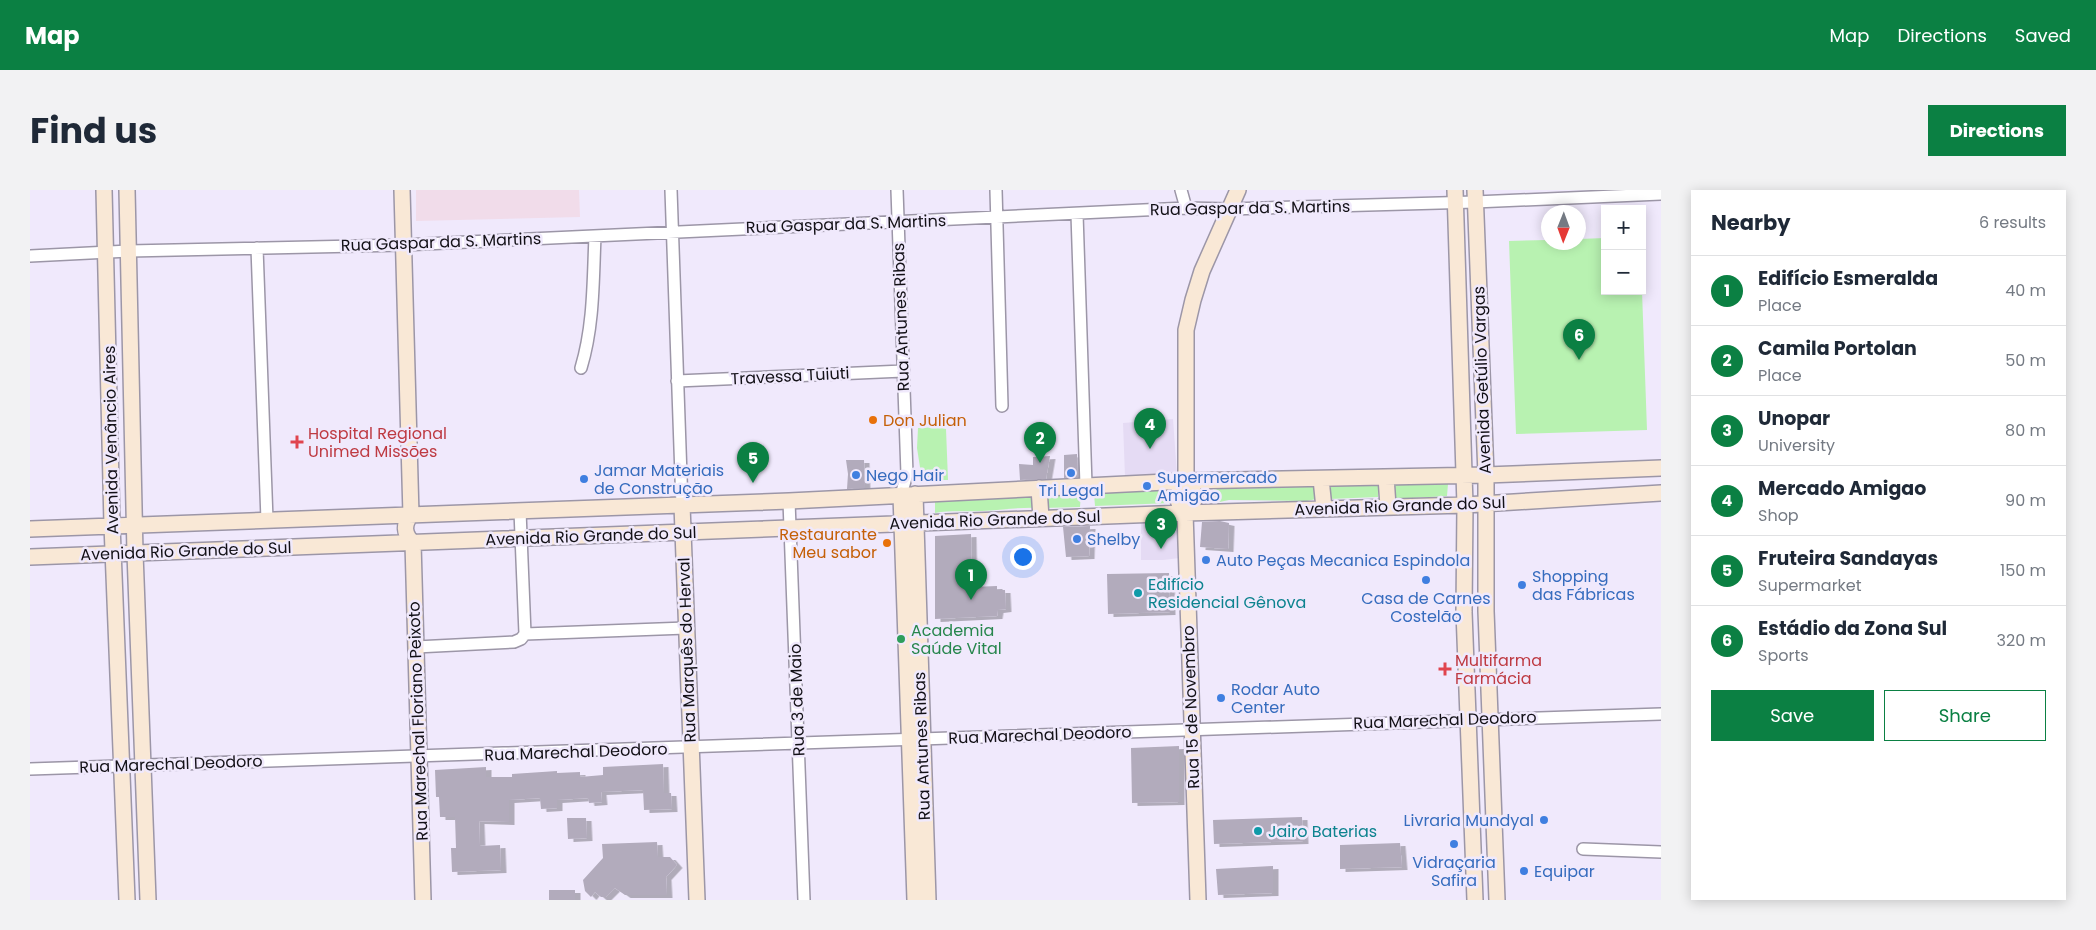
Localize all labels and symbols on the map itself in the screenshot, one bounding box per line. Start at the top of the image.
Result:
street label: Rua Gaspar da S. Martins [1150,195,1350,221]
north arrow [1541,205,1586,250]
street label: Rua Gaspar da S. Martins [745,209,947,239]
street label: Rua Gaspar da S. Martins [340,227,542,257]
street label: Rua Antunes Ribas [887,242,915,392]
street label: Avenida Getúlio Vargas [1467,286,1497,474]
pin: 6 [1563,319,1595,360]
street label: Avenida Venâncio Aires [98,345,124,535]
street label: Travessa Tuiuti [730,361,850,391]
pin: 4 [1134,408,1166,449]
place label: Don Julian [883,409,967,432]
marker: Don Julian [867,414,879,426]
place label: Hospital Regional Unimed Missões [308,422,447,463]
pin: 2 [1024,422,1056,463]
marker: Hospital Regional Unimed Missões [290,435,304,449]
pin: 5 [737,442,769,483]
place label: Jamar Materiais de Construção [594,459,724,500]
place label: Nego Hair [866,464,944,487]
place label: Supermercado Amigão [1157,466,1277,507]
marker: Tri Legal [1065,467,1077,479]
marker: Nego Hair [850,469,862,481]
marker: Jamar Materiais de Construção [578,473,590,485]
place label: Tri Legal [1038,479,1104,502]
marker: Supermercado Amigão [1141,480,1153,492]
street label: Avenida Rio Grande do Sul [1294,491,1506,521]
street label: Avenida Rio Grande do Sul [889,505,1101,535]
pin: 3 [1145,508,1177,549]
street label: Avenida Rio Grande do Sul [485,521,697,551]
place label: Restaurante Meu sabor [779,523,877,564]
place label: Shelby [1087,528,1140,551]
marker: Shelby [1071,533,1083,545]
street label: Avenida Rio Grande do Sul [80,536,292,566]
marker: Restaurante Meu sabor [881,537,893,549]
your location [1010,544,1036,570]
place label: Auto Peças Mecanica Espindola [1216,549,1470,572]
marker: Auto Peças Mecanica Espindola [1200,554,1212,566]
street label: Rua Marquês do Herval [672,557,702,743]
pin: 1 [955,559,987,600]
place label: Shopping das Fábricas [1532,565,1635,606]
place label: Edifício Residencial Gênova [1148,573,1306,614]
marker: Casa de Carnes Costelão [1420,574,1432,586]
marker: Shopping das Fábricas [1516,579,1528,591]
marker: Edifício Residencial Gênova [1132,587,1144,599]
place label: Casa de Carnes Costelão [1361,587,1491,628]
street label: Rua Marechal Floriano Peixoto [402,601,434,841]
place label: Academia Saúde Vital [911,619,1002,660]
street label: Rua 15 de Novembro [1177,625,1205,789]
marker: Academia Saúde Vital [895,633,907,645]
street label: Rua 3 de Maio [784,643,810,757]
place label: Multifarma Farmácia [1455,649,1542,690]
marker: Multifarma Farmácia [1439,663,1451,675]
street label: Rua Antunes Ribas [908,671,936,821]
place label: Rodar Auto Center [1231,678,1320,719]
marker: Rodar Auto Center [1215,692,1227,704]
street label: Rua Marechal Deodoro [1353,705,1537,735]
street label: Rua Marechal Deodoro [948,720,1132,750]
street label: Rua Marechal Deodoro [484,737,668,767]
street label: Rua Marechal Deodoro [79,749,263,779]
place label: Livraria Mundyal [1404,809,1534,832]
marker: Livraria Mundyal [1538,814,1550,826]
place label: Jairo Baterias [1268,820,1377,843]
marker: Jairo Baterias [1252,825,1264,837]
marker: Vidraçaria Safira [1448,838,1460,850]
place label: Vidraçaria Safira [1412,851,1496,892]
place label: Equipar [1534,860,1595,883]
marker: Equipar [1518,865,1530,877]

